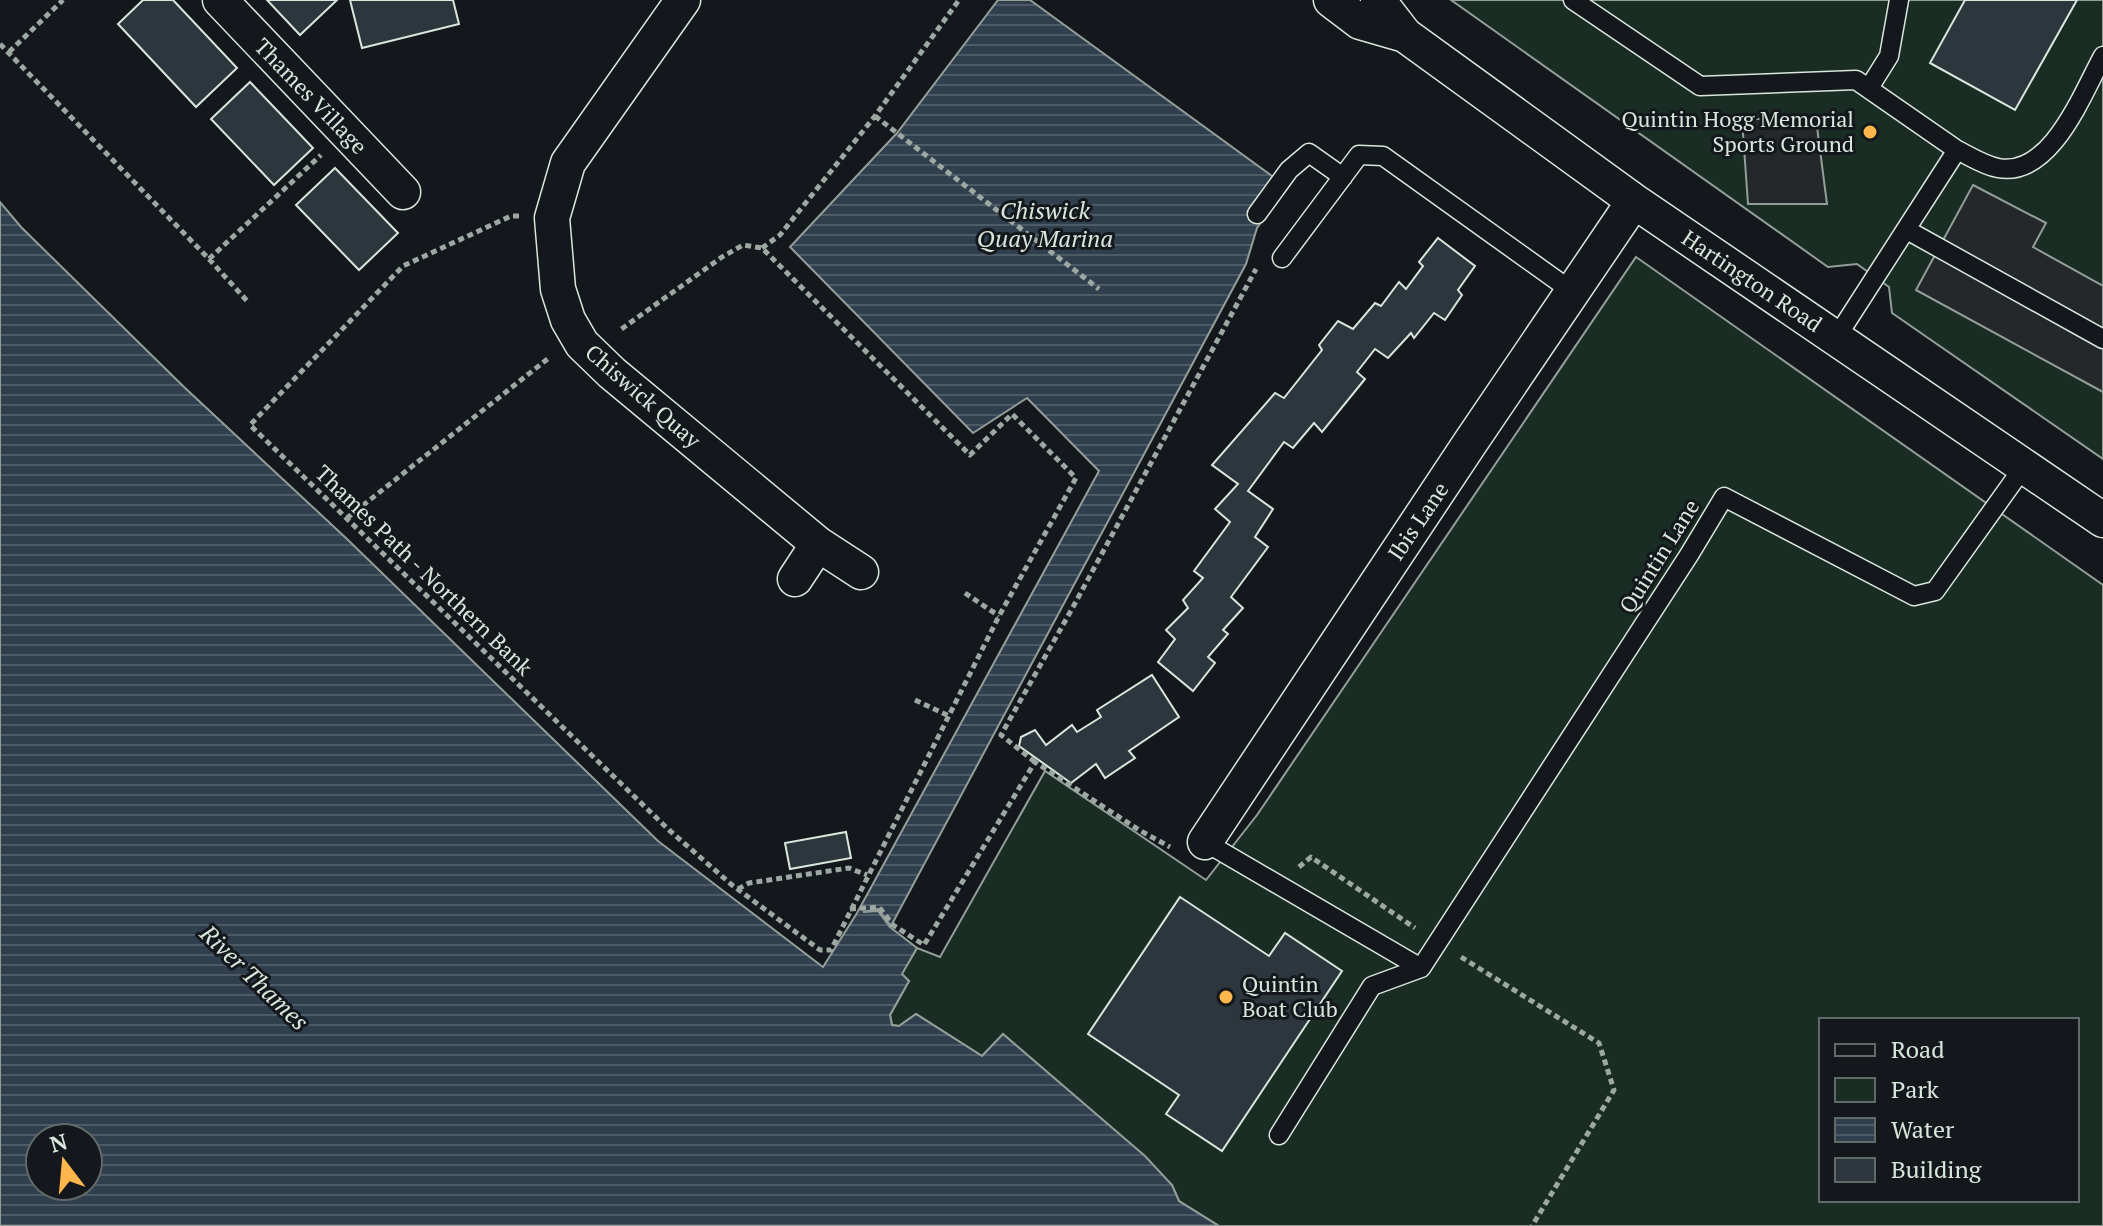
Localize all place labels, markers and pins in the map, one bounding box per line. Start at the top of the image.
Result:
place label: Quintin Hogg Memorial Sports Ground [1621,104,1854,158]
marker: Quintin Hogg Memorial Sports Ground [1861,123,1879,141]
place label: Quintin Boat Club [1242,969,1338,1023]
marker: Quintin Boat Club [1217,988,1235,1006]

